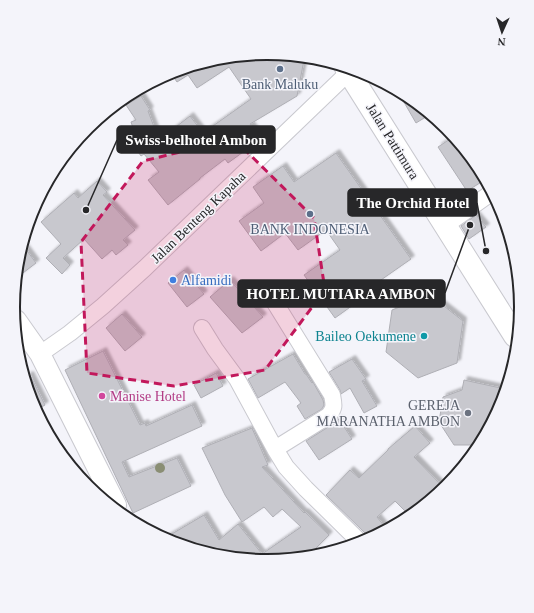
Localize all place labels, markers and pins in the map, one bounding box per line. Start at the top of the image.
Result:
marker: Bank Maluku [275,64,285,74]
place label: Bank Maluku [242,77,318,92]
callout: Swiss-belhotel Ambon [117,126,275,153]
callout: The Orchid Hotel [348,189,477,216]
marker: BANK INDONESIA [305,209,315,219]
place label: BANK INDONESIA [250,222,371,237]
place label: Alfamidi [181,273,232,288]
marker: Alfamidi [168,275,178,285]
callout: HOTEL MUTIARA AMBON [238,280,445,307]
place label: Baileo Oekumene [315,329,416,344]
marker: Baileo Oekumene [419,331,429,341]
place label: Manise Hotel [110,389,186,404]
marker: Manise Hotel [97,391,107,401]
place label: GEREJA MARANATHA AMBON [316,398,461,429]
marker: GEREJA MARANATHA AMBON [463,408,473,418]

